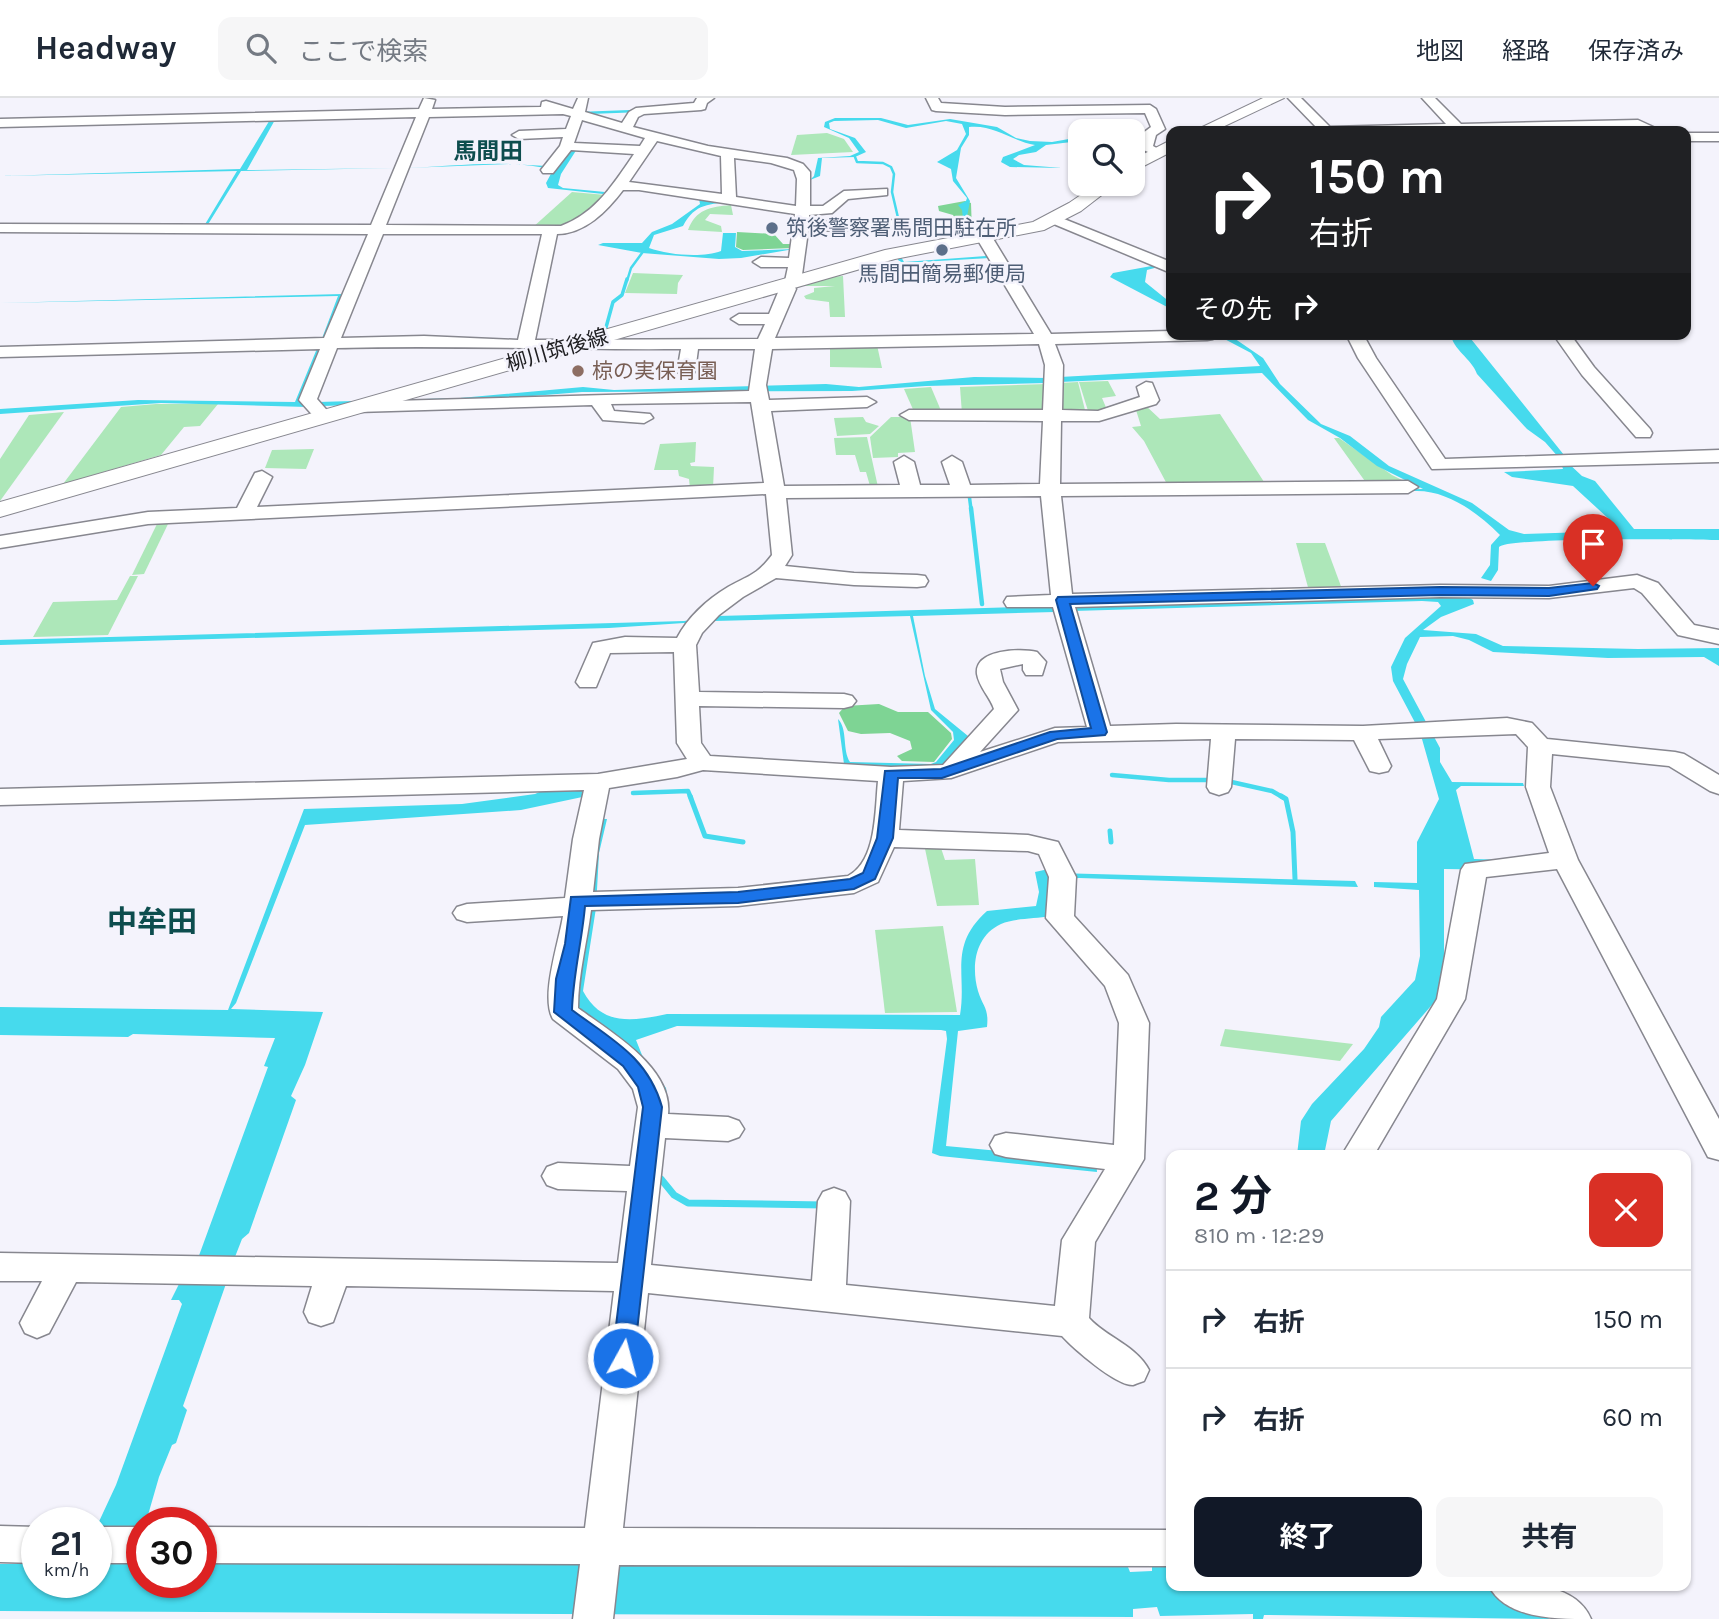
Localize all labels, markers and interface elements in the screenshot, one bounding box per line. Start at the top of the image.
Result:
search box [218,17,708,80]
text: Headway [35,29,176,67]
icon: search [242,29,280,67]
text: ここで検索 [298,36,428,67]
text: 地図 [1416,37,1464,65]
text: 経路 [1502,37,1550,65]
text: 保存済み [1588,37,1684,65]
map controls [1068,119,1145,196]
button: search [1068,119,1145,196]
district label: 馬間田 [454,138,523,165]
text: 150 m [1309,148,1445,205]
icon: right [1194,154,1285,245]
text: 右折 [1309,215,1373,252]
place label: 筑後警察署馬間田駐在所 [786,216,1017,240]
marker: 筑後警察署馬間田駐在所 [764,220,780,236]
marker: 馬間田簡易郵便局 [934,242,950,258]
place label: 馬間田簡易郵便局 [858,262,1026,286]
icon: right [1286,287,1324,325]
text: その先 [1194,294,1272,325]
street label: 柳川筑後線 [503,324,611,376]
place label: 椋の実保育園 [592,359,718,383]
marker: 椋の実保育園 [570,363,586,379]
pin [1563,514,1623,586]
icon: arrive [1574,525,1612,563]
district label: 中牟田 [107,904,197,940]
text: 2 分 [1194,1171,1272,1221]
button: close [1589,1173,1663,1247]
text: 810 m · 12:29 [1194,1222,1324,1249]
icon: right [1194,1300,1232,1338]
text: 150 m [1594,1304,1663,1335]
text: 右折 [1253,1307,1305,1338]
position arrow [586,1321,660,1395]
icon: right [1194,1398,1232,1436]
text: 60 m [1602,1402,1663,1433]
text: 右折 [1253,1405,1305,1436]
button: 終了 [1194,1497,1422,1577]
button: 共有 [1436,1497,1663,1577]
speed limit sign: 30 [126,1507,217,1598]
text: 21 [50,1523,83,1564]
text: km/h [44,1559,89,1581]

